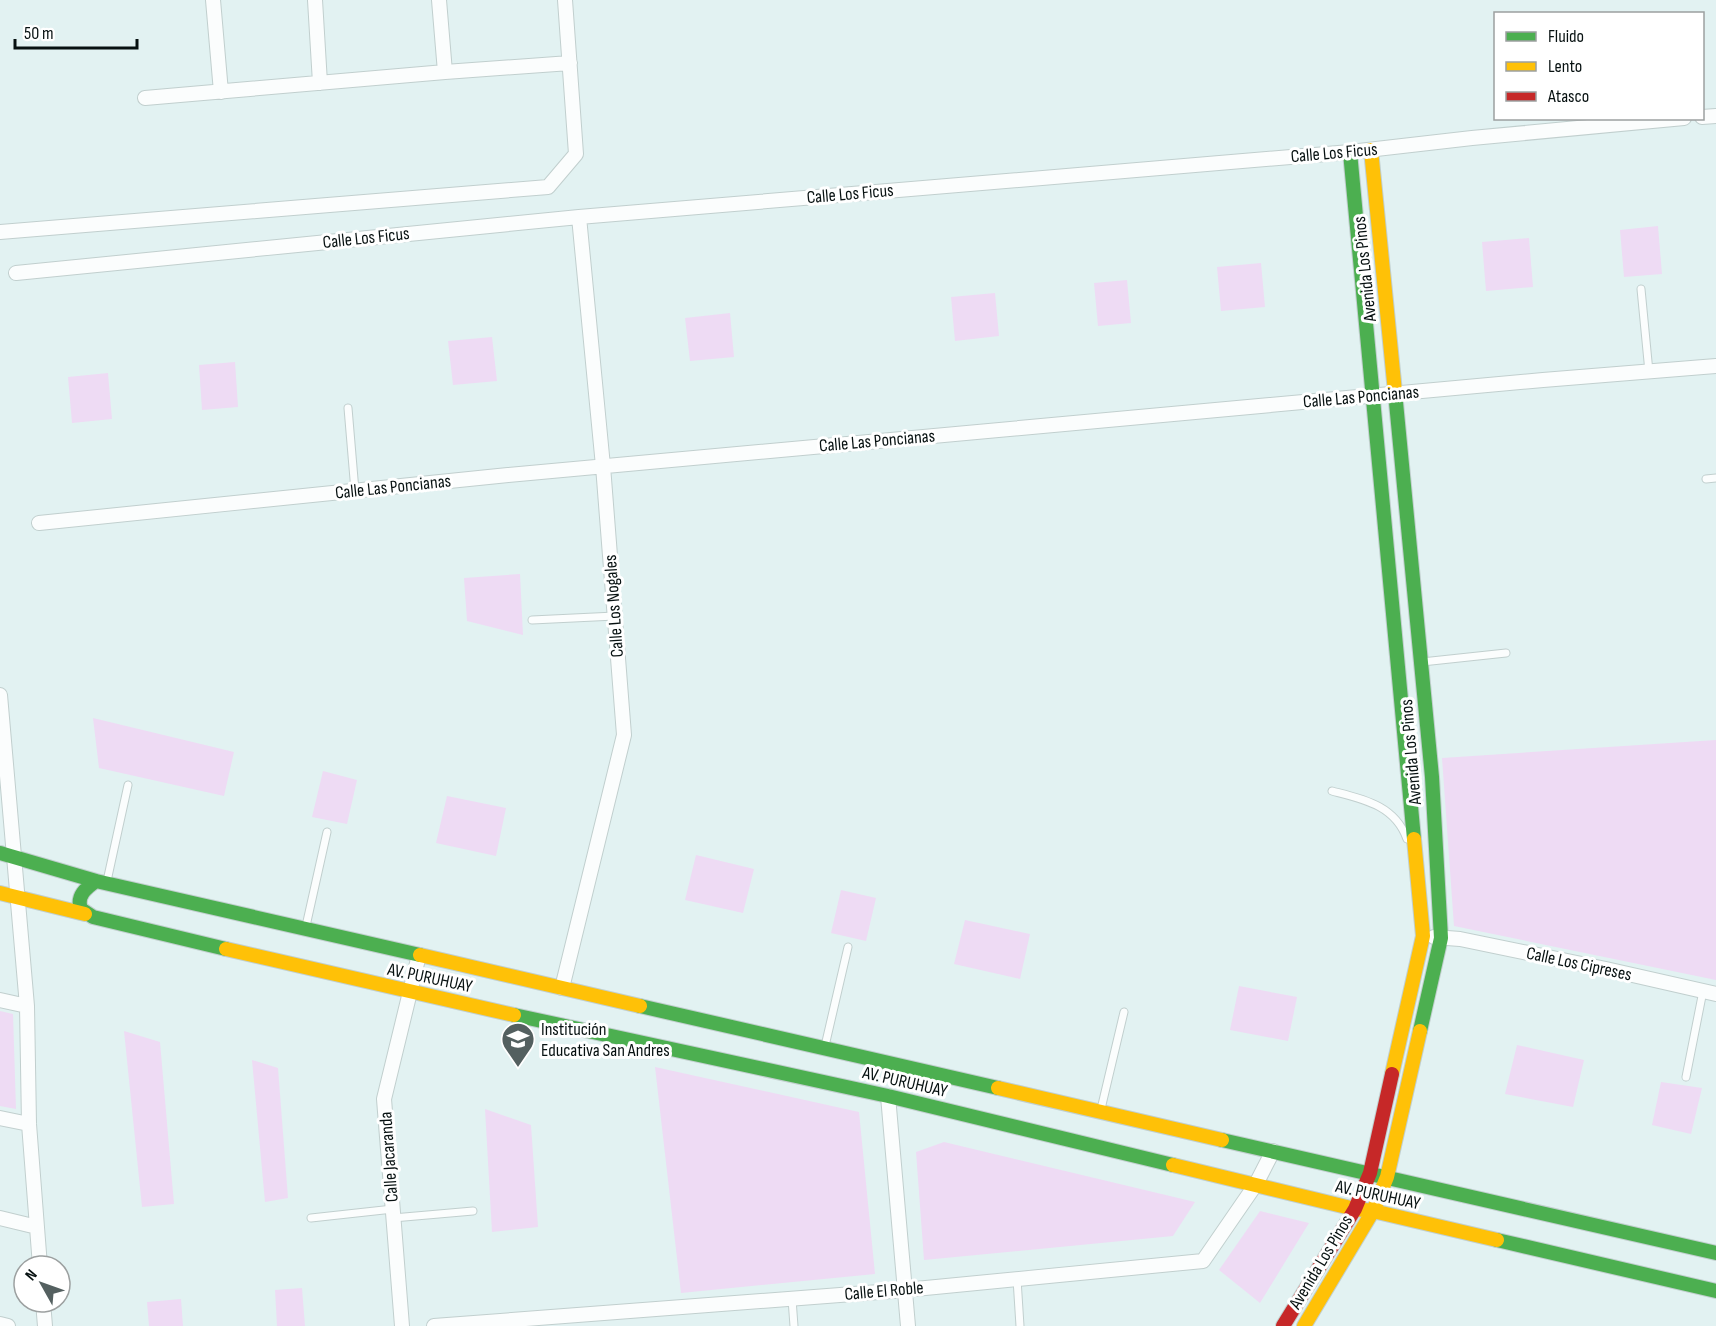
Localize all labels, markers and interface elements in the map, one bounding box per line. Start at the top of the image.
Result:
scale bar [15,12,136,50]
legend [1494,12,1704,120]
text: 50 m [24,23,54,44]
text: Fluido [1548,26,1584,47]
text: Lento [1548,56,1582,77]
text: Atasco [1547,86,1589,107]
street label: Calle Los Ficus [1290,139,1378,167]
street label: Calle Los Ficus [806,180,894,208]
street label: Avenida Los Pinos [1349,215,1381,324]
street label: Calle Los Ficus [322,223,410,253]
street label: Calle Las Poncianas [1302,381,1420,413]
street label: Calle Las Poncianas [818,425,936,457]
street label: Calle Las Poncianas [334,470,452,504]
street label: Calle Los Nogales [600,554,628,658]
street label: Avenida Los Pinos [1396,698,1426,807]
street label: Calle Los Cipreses [1524,943,1634,985]
street label: AV. PURUHUAY [385,959,475,997]
place label: Institución Educativa San Andres [541,1019,670,1061]
school or university icon: Institución Educativa San Andres [500,1021,536,1068]
street label: AV. PURUHUAY [860,1062,950,1102]
street label: Calle Jacaranda [375,1111,403,1203]
street label: AV. PURUHUAY [1333,1176,1423,1214]
street label: Avenida Los Pinos [1284,1211,1357,1314]
north arrow [12,1254,72,1314]
text: N [22,1266,42,1285]
street label: Calle El Roble [844,1277,924,1305]

